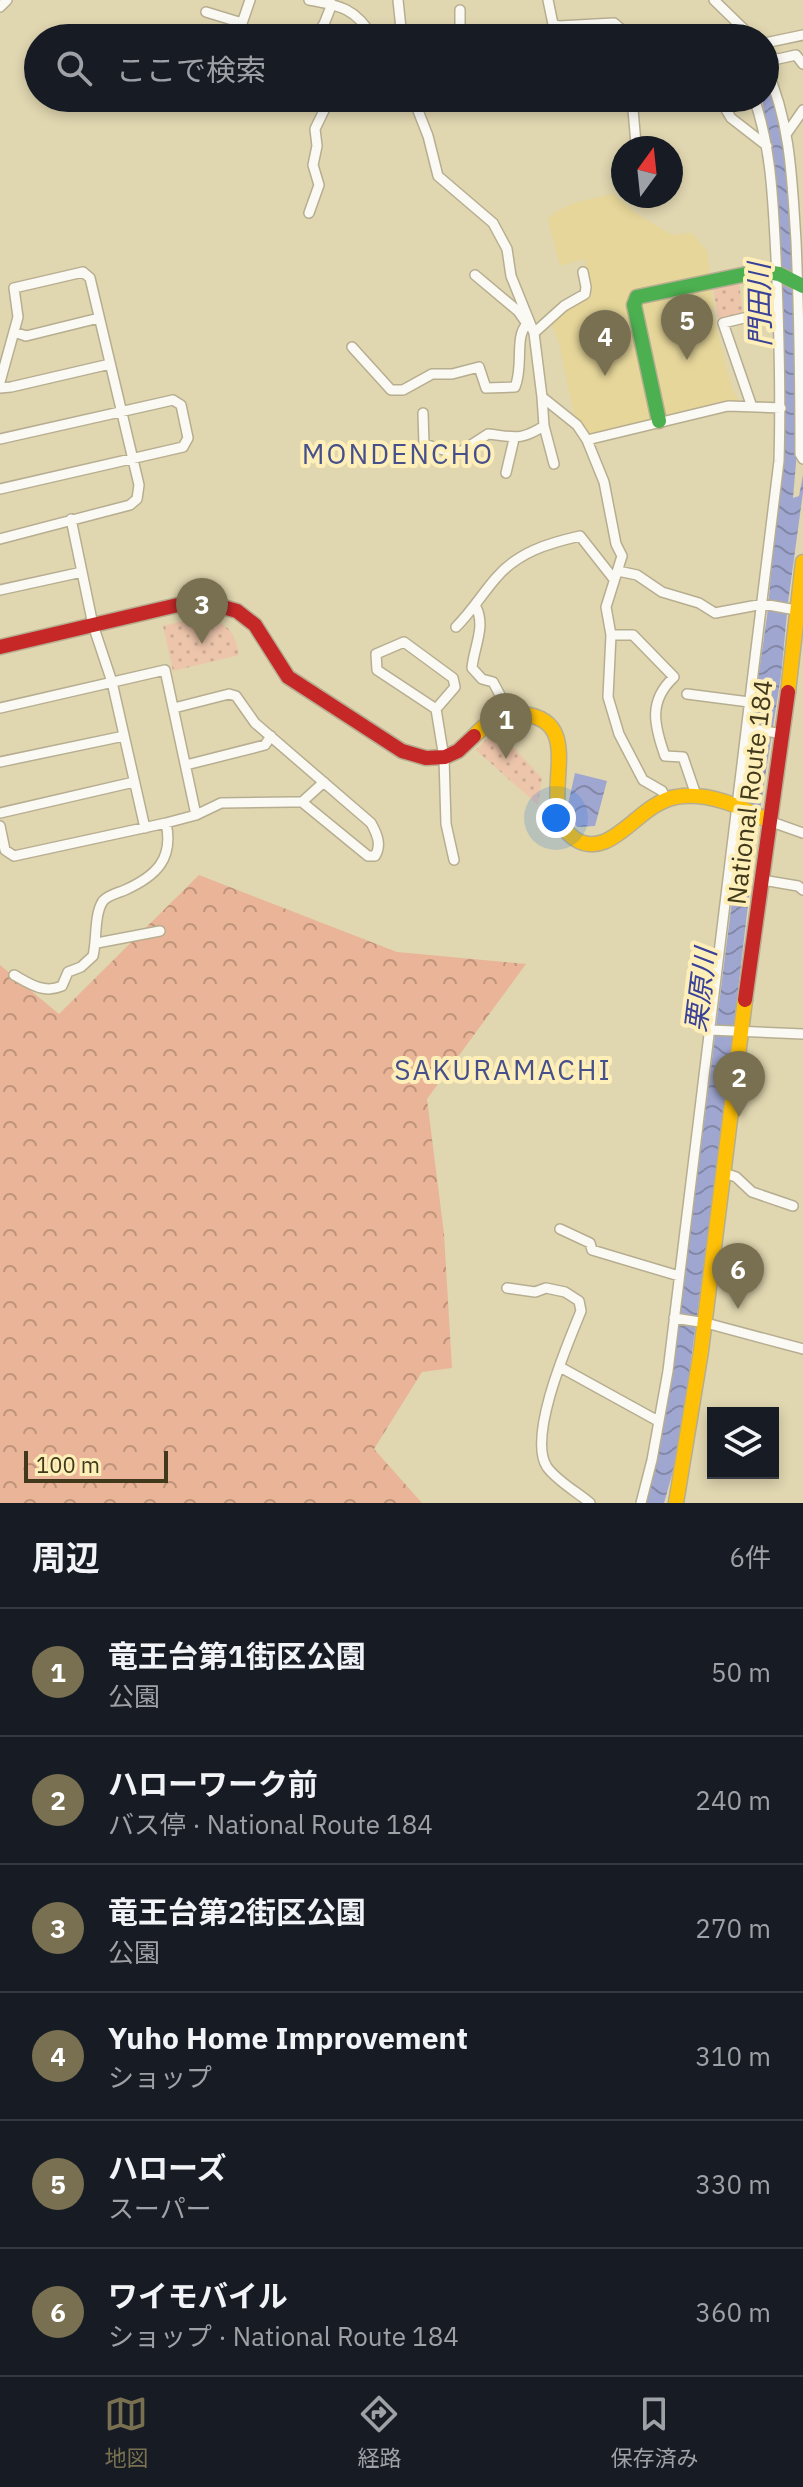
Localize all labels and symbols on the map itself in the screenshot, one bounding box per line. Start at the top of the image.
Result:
north arrow [611,136,683,208]
water label: 門田川 [740,260,778,347]
pin: 5 [661,294,713,360]
pin: 4 [579,310,631,376]
district label: MONDENCHO [302,435,494,472]
pin: 3 [176,578,228,644]
street label: National Route 184 [718,678,780,906]
pin: 1 [480,693,532,759]
your location [536,798,576,838]
water label: 栗原川 [677,943,724,1034]
district label: SAKURAMACHI [394,1051,612,1088]
pin: 2 [713,1051,765,1117]
pin: 6 [712,1243,764,1309]
scale bar [24,1447,168,1483]

